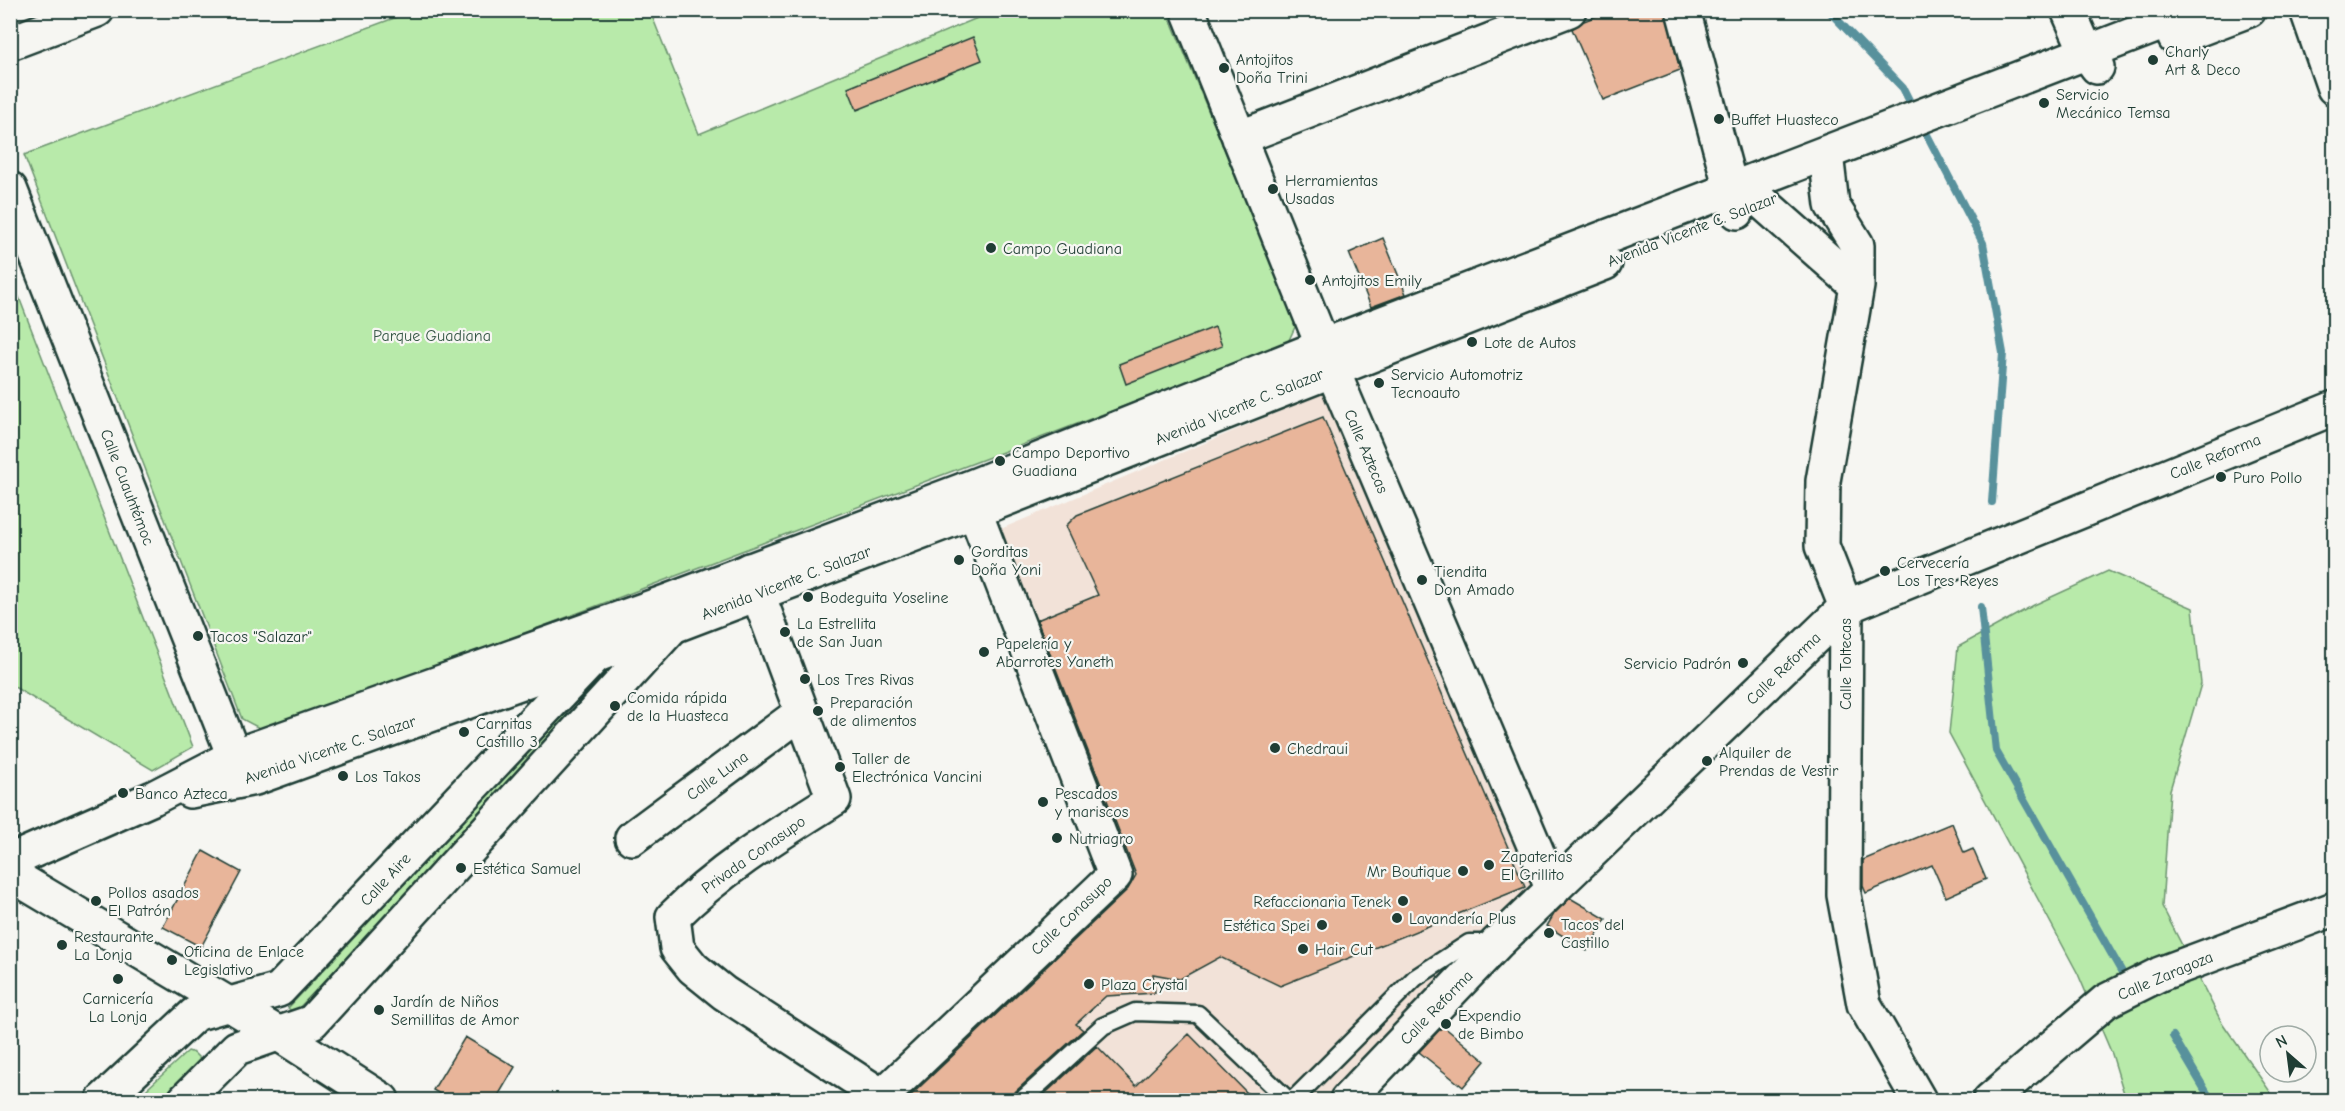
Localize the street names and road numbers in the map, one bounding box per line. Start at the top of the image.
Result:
street label: Avenida Vicente C. Salazar [1605,189,1780,271]
street label: Avenida Vicente C. Salazar [1152,365,1327,449]
street label: Calle Aztecas [1340,407,1392,496]
street label: Calle Cuauhtémoc [97,427,158,548]
street label: Calle Reforma [2167,431,2263,483]
street label: Avenida Vicente C. Salazar [699,542,874,624]
street label: Calle Toltecas [1837,618,1855,710]
street label: Calle Reforma [1743,629,1825,709]
street label: Avenida Vicente C. Salazar [242,712,419,788]
street label: Calle Luna [683,748,752,804]
street label: Privada Conasupo [698,812,809,897]
street label: Calle Aire [357,850,415,910]
street label: Calle Conasupo [1027,873,1116,959]
street label: Calle Zaragoza [2115,948,2216,1004]
street label: Calle Reforma [1397,967,1477,1049]

